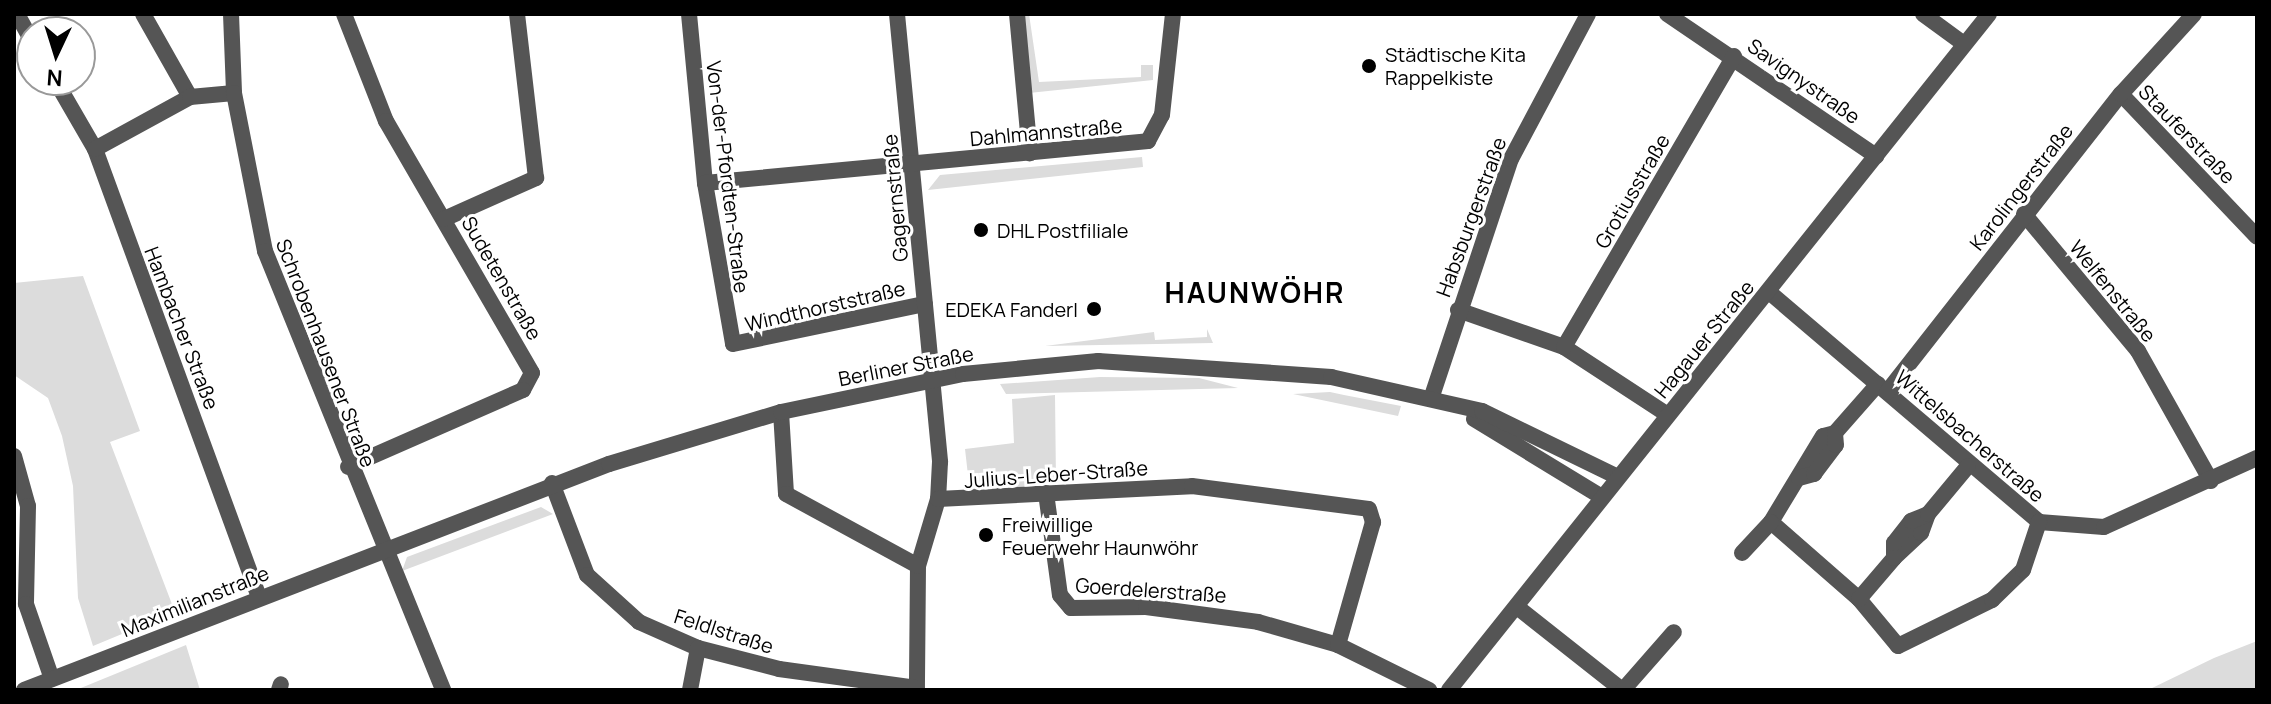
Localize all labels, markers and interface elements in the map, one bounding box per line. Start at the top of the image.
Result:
north arrow [16,16,96,96]
street label: Savignystraße [1743,33,1865,129]
place label: Städtische Kita Rappelkiste [1385,42,1526,89]
marker: Städtische Kita Rappelkiste [1360,57,1378,75]
street label: Von-der-Pfordten-Straße [702,60,754,294]
text: N [46,62,63,93]
street label: Stauferstraße [2134,79,2240,189]
street label: Dahlmannstraße [969,113,1123,151]
street label: Karolingerstraße [1964,119,2078,255]
street label: Grotiusstraße [1590,130,1674,252]
street label: Gagernstraße [877,133,913,263]
street label: Habsburgerstraße [1431,134,1511,300]
street label: Sudetenstraße [457,212,547,344]
place label: DHL Postfiliale [997,218,1129,242]
marker: DHL Postfiliale [972,221,990,239]
street label: Schrobenhausener Straße [271,235,381,471]
street label: Welfenstraße [2065,235,2161,347]
street label: Hambacher Straße [140,243,224,413]
district label: HAUNWÖHR [1164,275,1346,309]
street label: Hagauer Straße [1649,275,1759,403]
street label: Windthorststraße [743,276,907,336]
place label: EDEKA Fanderl [945,297,1078,321]
marker: EDEKA Fanderl [1085,300,1103,318]
street label: Berliner Straße [836,341,976,391]
street label: Wittelsbacherstraße [1891,365,2049,507]
street label: Julius-Leber-Straße [963,456,1149,492]
place label: Freiwillige Feuerwehr Haunwöhr [1002,512,1198,559]
marker: Freiwillige Feuerwehr Haunwöhr [977,526,995,544]
street label: Maximilianstraße [118,560,272,642]
street label: Goerdelerstraße [1075,573,1227,607]
street label: Feldlstraße [671,604,777,658]

